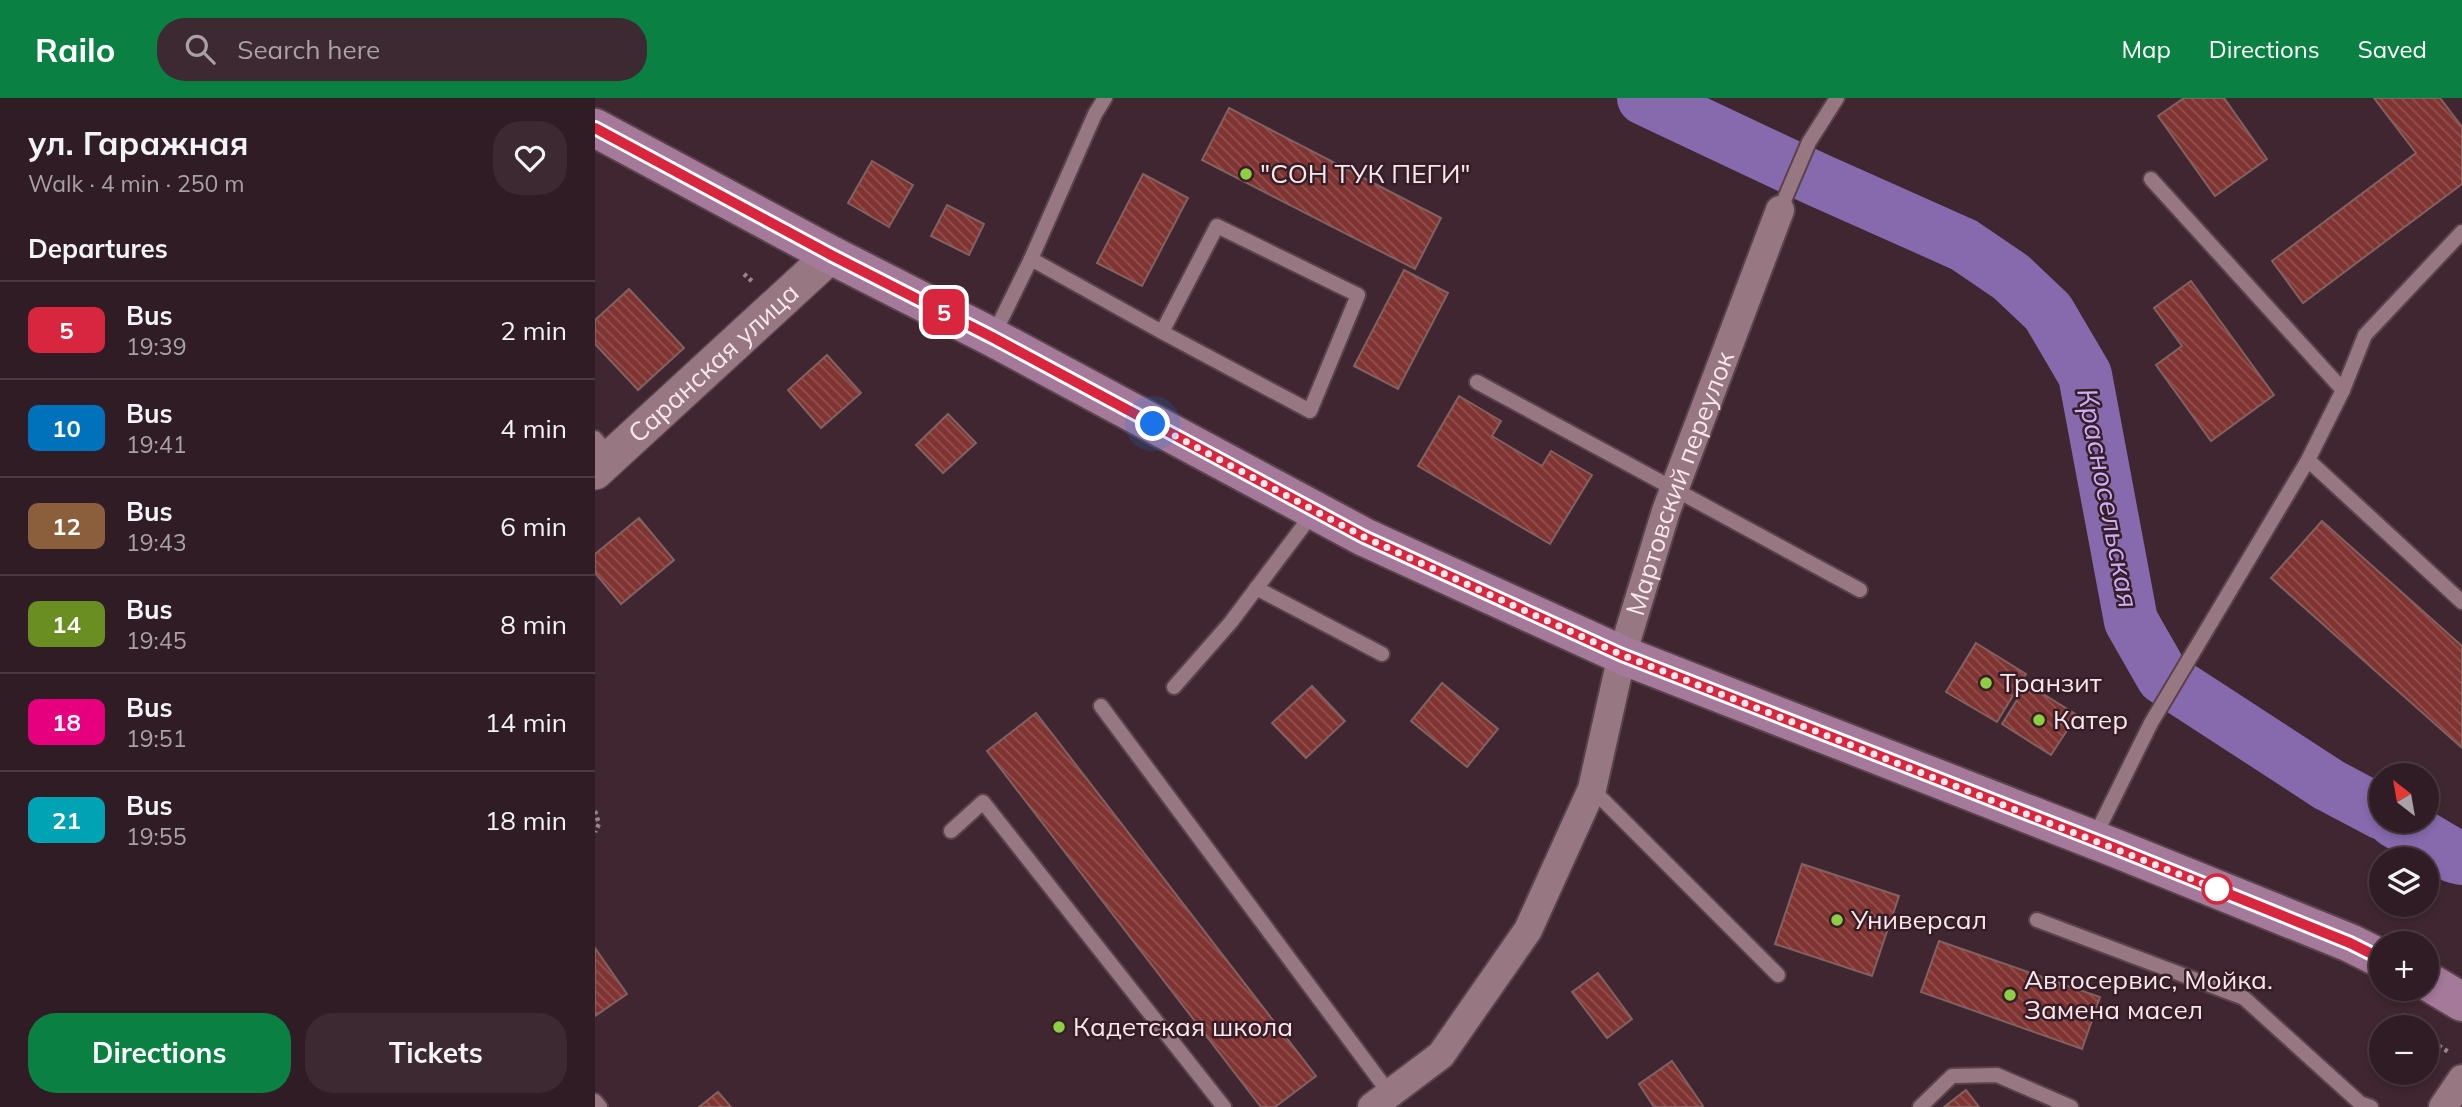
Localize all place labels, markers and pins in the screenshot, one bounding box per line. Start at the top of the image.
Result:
place label: "СОН ТУК ПЕГИ" [1260,157,1471,190]
marker: "СОН ТУК ПЕГИ" [1238,166,1254,182]
place label: Транзит [2000,666,2102,699]
marker: Транзит [1978,675,1994,691]
place label: Катер [2053,703,2128,736]
marker: Катер [2031,712,2047,728]
unlabelled marker [2202,874,2232,904]
place label: Универсал [1850,903,1987,936]
marker: Универсал [1829,912,1845,928]
place label: Автосервис, Мойка. Замена масел [2024,963,2273,1026]
marker: Автосервис, Мойка. Замена масел [2002,987,2018,1003]
place label: Кадетская школа [1073,1010,1293,1043]
marker: Кадетская школа [1051,1019,1067,1035]

